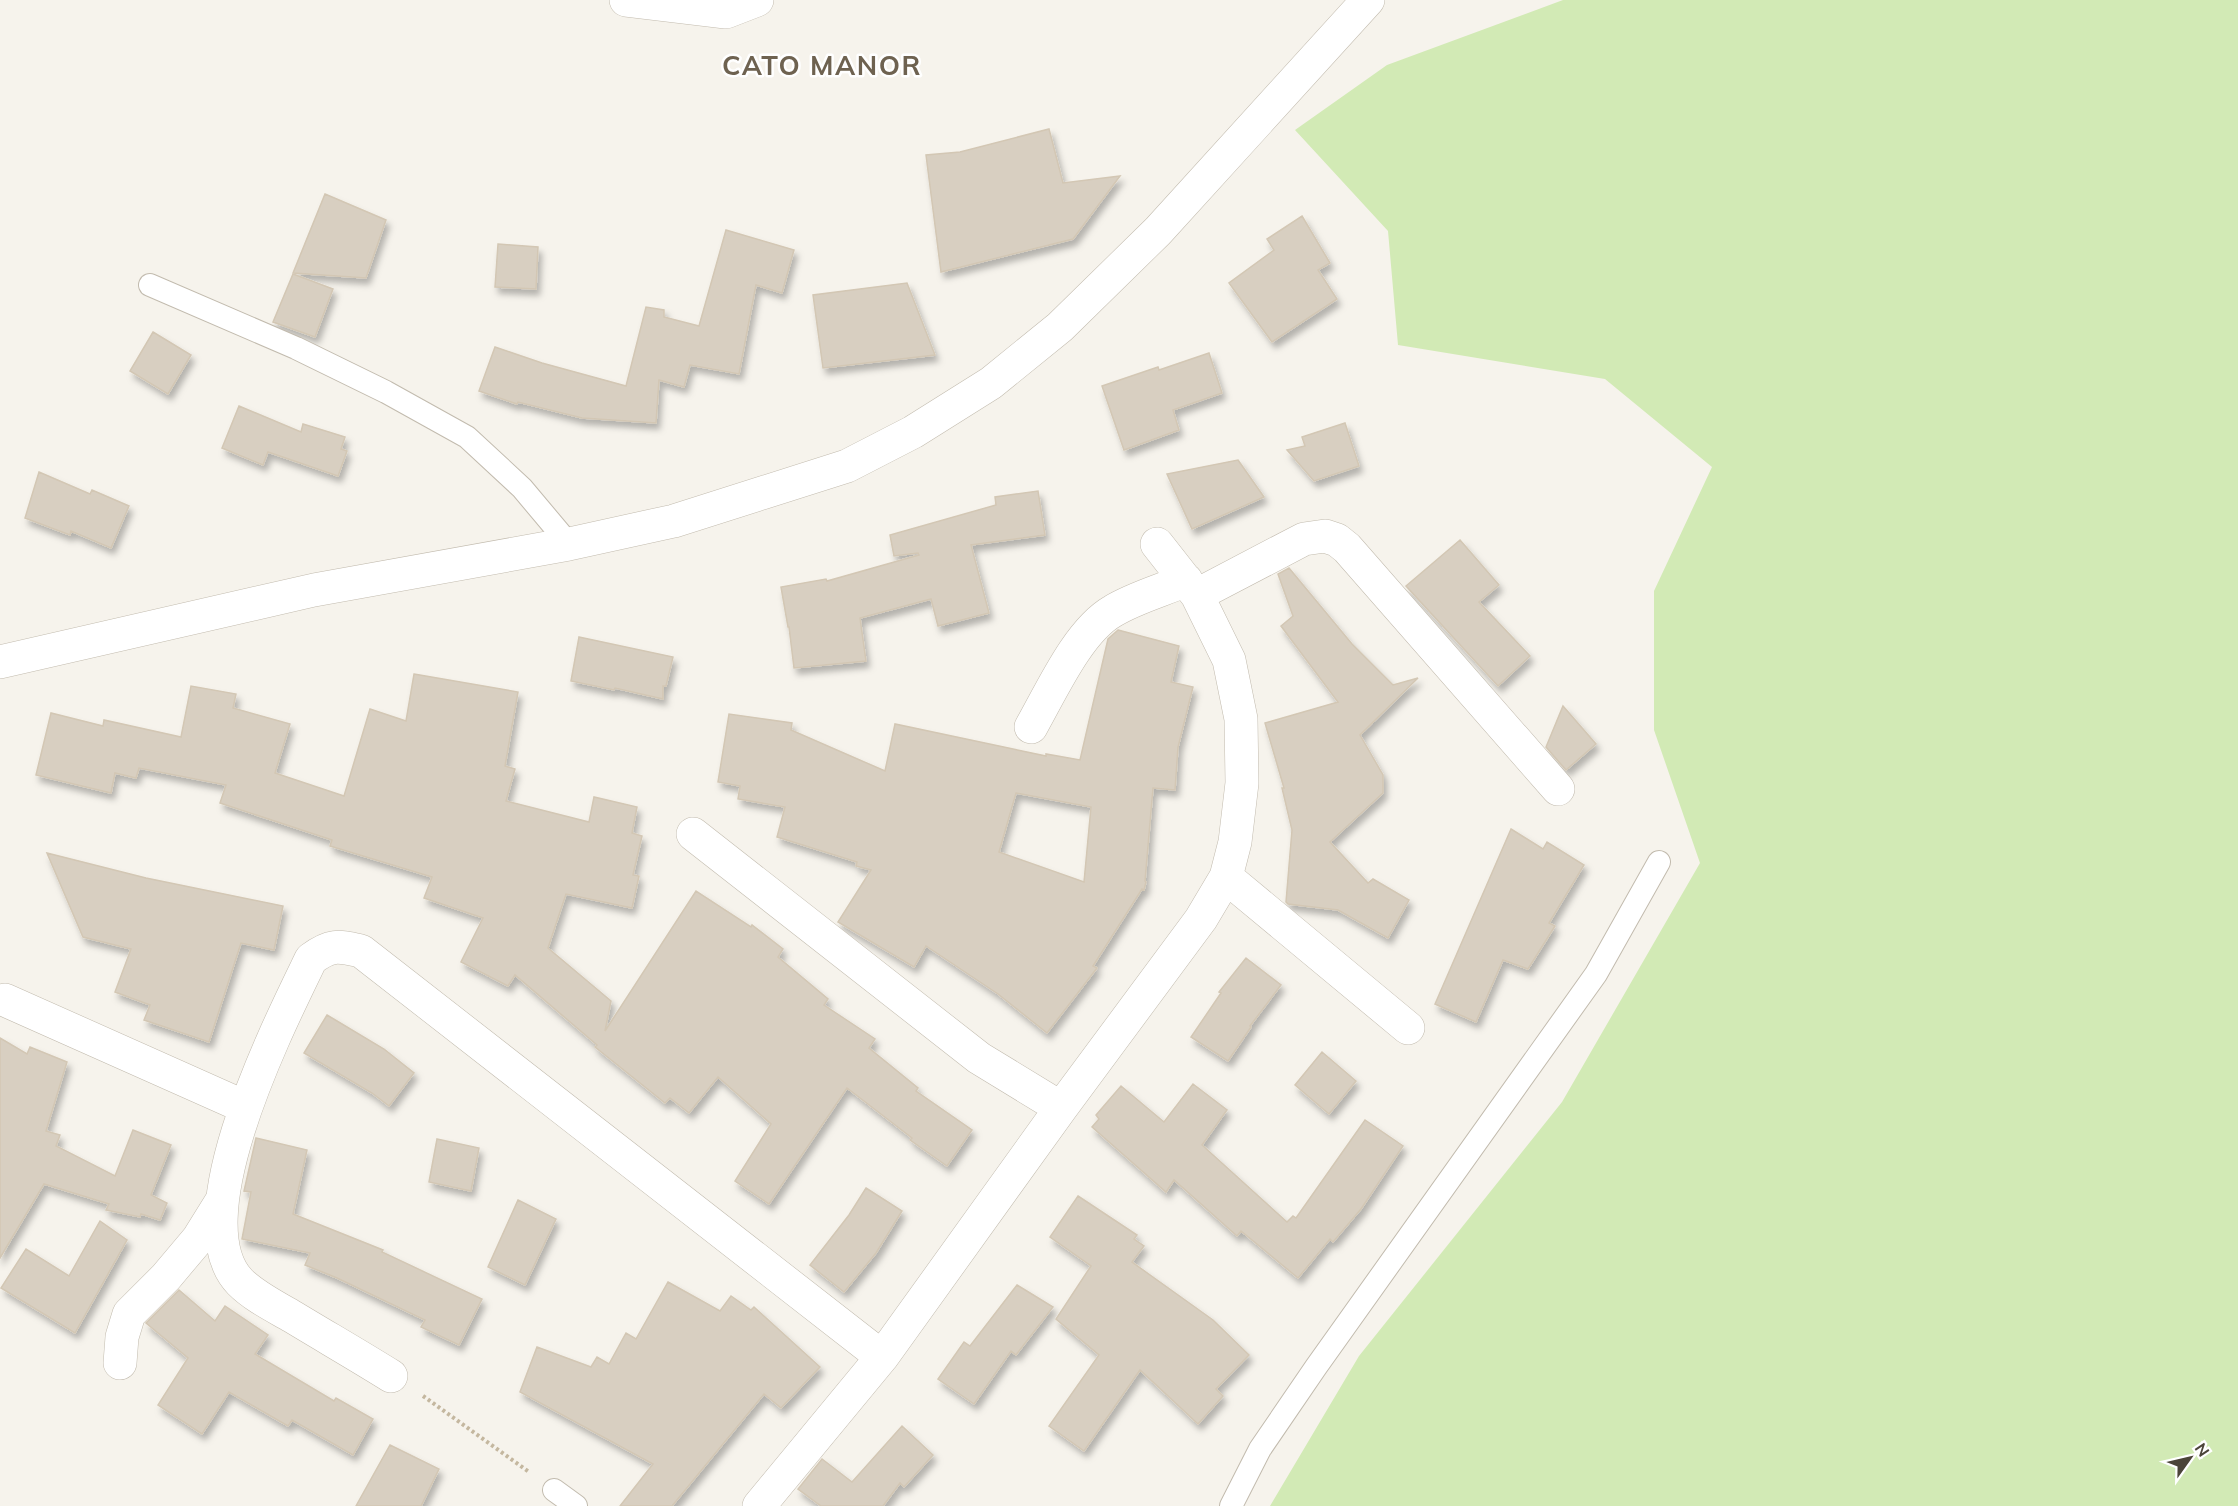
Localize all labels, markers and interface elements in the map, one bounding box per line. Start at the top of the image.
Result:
district label: CATO MANOR [722,48,922,82]
north arrow [2160,1428,2220,1488]
text: N [2191,1439,2214,1460]

